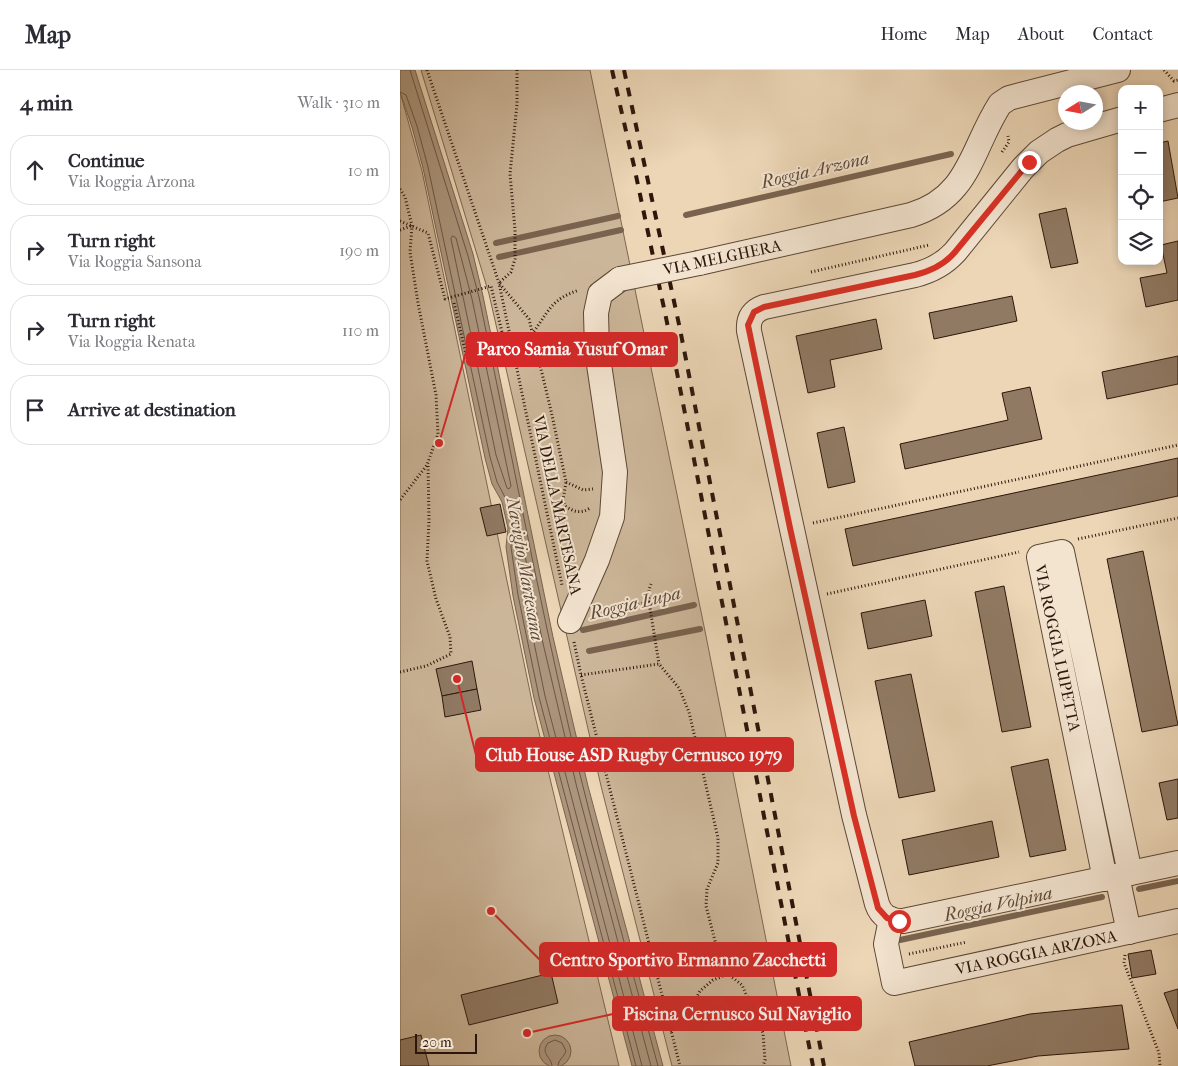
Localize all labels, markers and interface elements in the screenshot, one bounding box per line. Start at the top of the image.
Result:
text: Map [25,21,71,49]
text: Home [880,24,927,45]
text: Map [955,24,990,45]
text: About [1018,24,1064,45]
text: Contact [1092,24,1153,45]
north arrow [1058,85,1103,130]
map controls [1118,85,1163,265]
button: + [1118,85,1163,130]
text: 4 min [20,91,73,115]
text: Walk · 310 m [297,93,380,112]
button: − [1118,130,1163,175]
water label: Roggia Arzona [758,148,871,193]
text: Continue [68,150,144,172]
route end [1018,151,1041,174]
icon: ahead [21,156,49,184]
text: 10 m [348,161,379,180]
text: Via Roggia Arzona [68,172,195,191]
button: locate [1118,175,1163,220]
button: layers [1118,220,1163,265]
text: Turn right [68,230,155,252]
icon: right [21,236,49,264]
street label: VIA MELGHERA [660,236,784,279]
text: 190 m [339,241,379,260]
text: Via Roggia Sansona [68,252,202,271]
text: Turn right [68,310,155,332]
icon: right [21,316,49,344]
text: 110 m [342,321,379,340]
text: Via Roggia Renata [68,332,195,351]
callout: Parco Samia Yusuf Omar [467,333,677,366]
text: Parco Samia Yusuf Omar [477,339,668,360]
icon: arrive [21,396,49,424]
text: Arrive at destination [68,399,236,421]
street label: VIA DELLA MARTESANA [529,413,586,597]
water label: Naviglio Martesana [501,495,547,643]
street label: VIA ROGGIA LUPETTA [1030,562,1085,734]
water label: Roggia Lupa [586,583,683,624]
callout: Club House ASD Rugby Cernusco 1979 [476,738,793,771]
text: Club House ASD Rugby Cernusco 1979 [485,745,783,766]
water label: Roggia Volpina [941,883,1054,926]
route start [888,910,911,933]
street label: VIA ROGGIA ARZONA [953,926,1119,979]
callout: Centro Sportivo Ermanno Zacchetti [540,943,836,976]
text: Centro Sportivo Ermanno Zacchetti [550,950,827,971]
callout: Piscina Cernusco Sul Naviglio [613,997,861,1030]
text: Piscina Cernusco Sul Naviglio [623,1004,851,1025]
scale bar [415,1031,478,1054]
text: 20 m [422,1034,452,1051]

